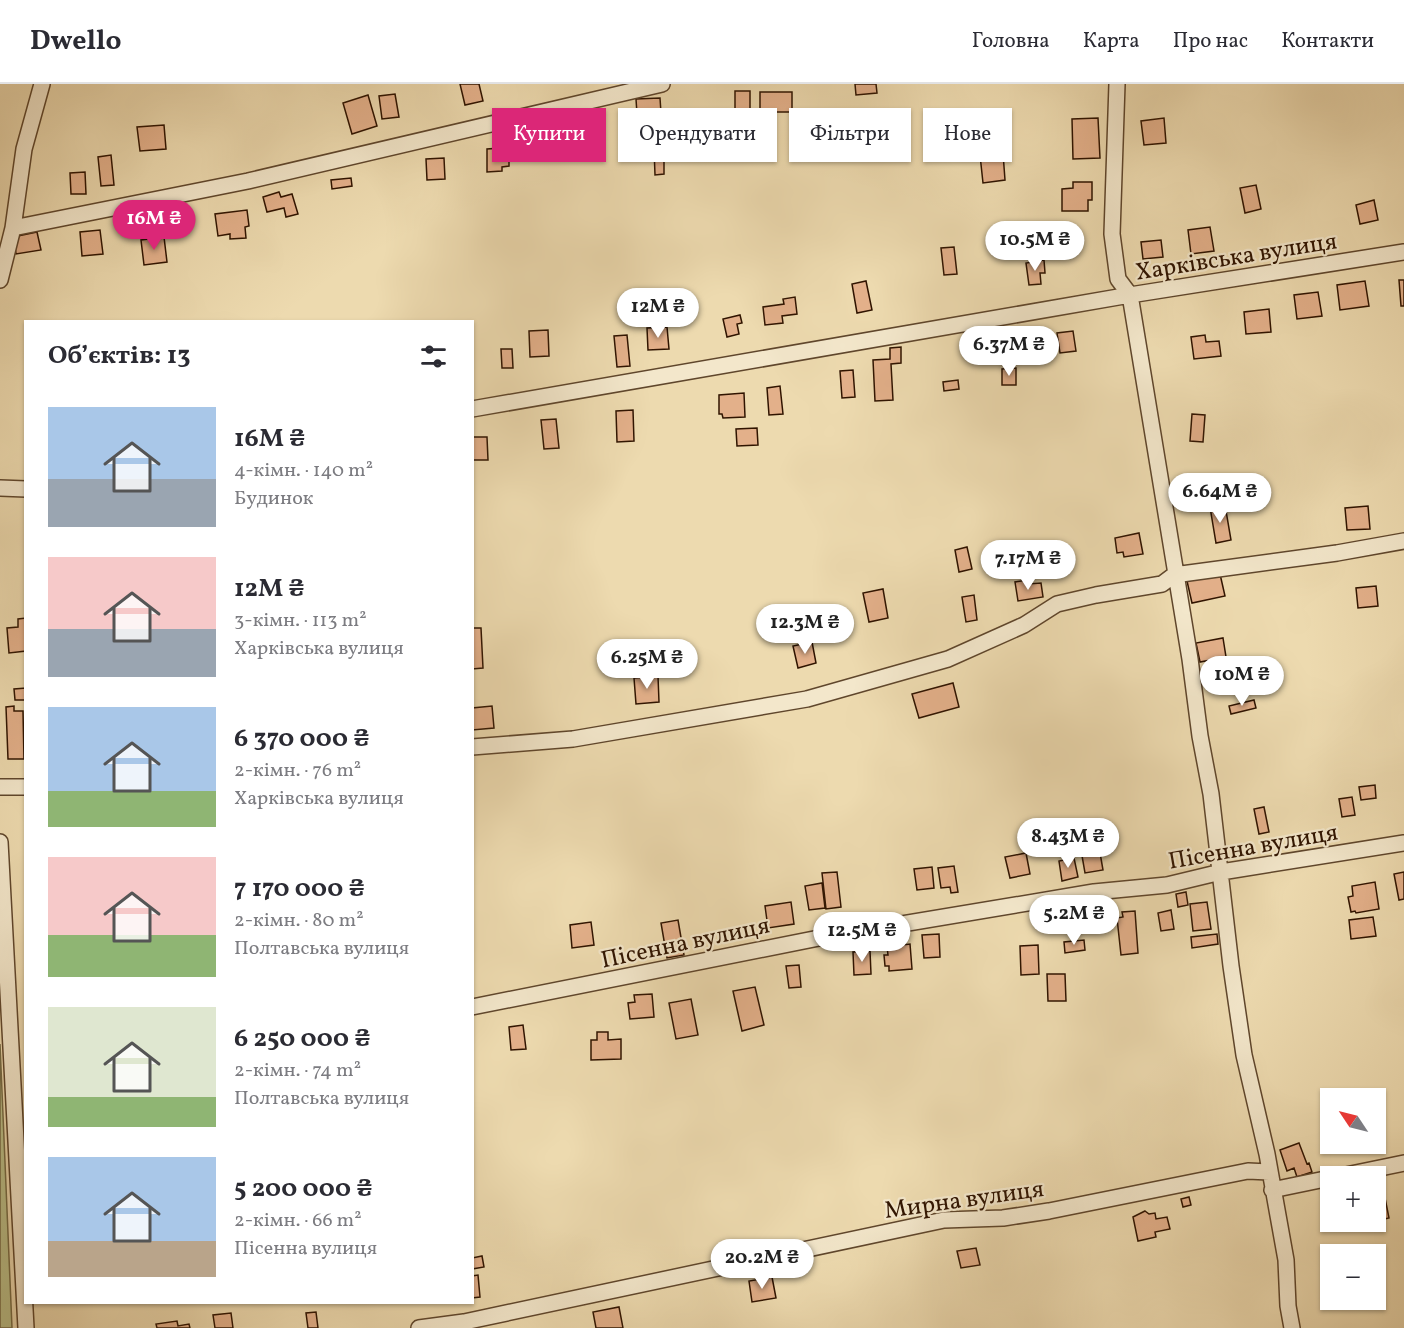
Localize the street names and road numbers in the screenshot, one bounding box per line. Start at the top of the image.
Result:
street label: Харківська вулиця [1133,225,1340,291]
street label: Пісенна вулиця [1166,816,1341,880]
street label: Пісенна вулиця [598,909,773,978]
street label: Мирна вулиця [882,1173,1046,1229]

